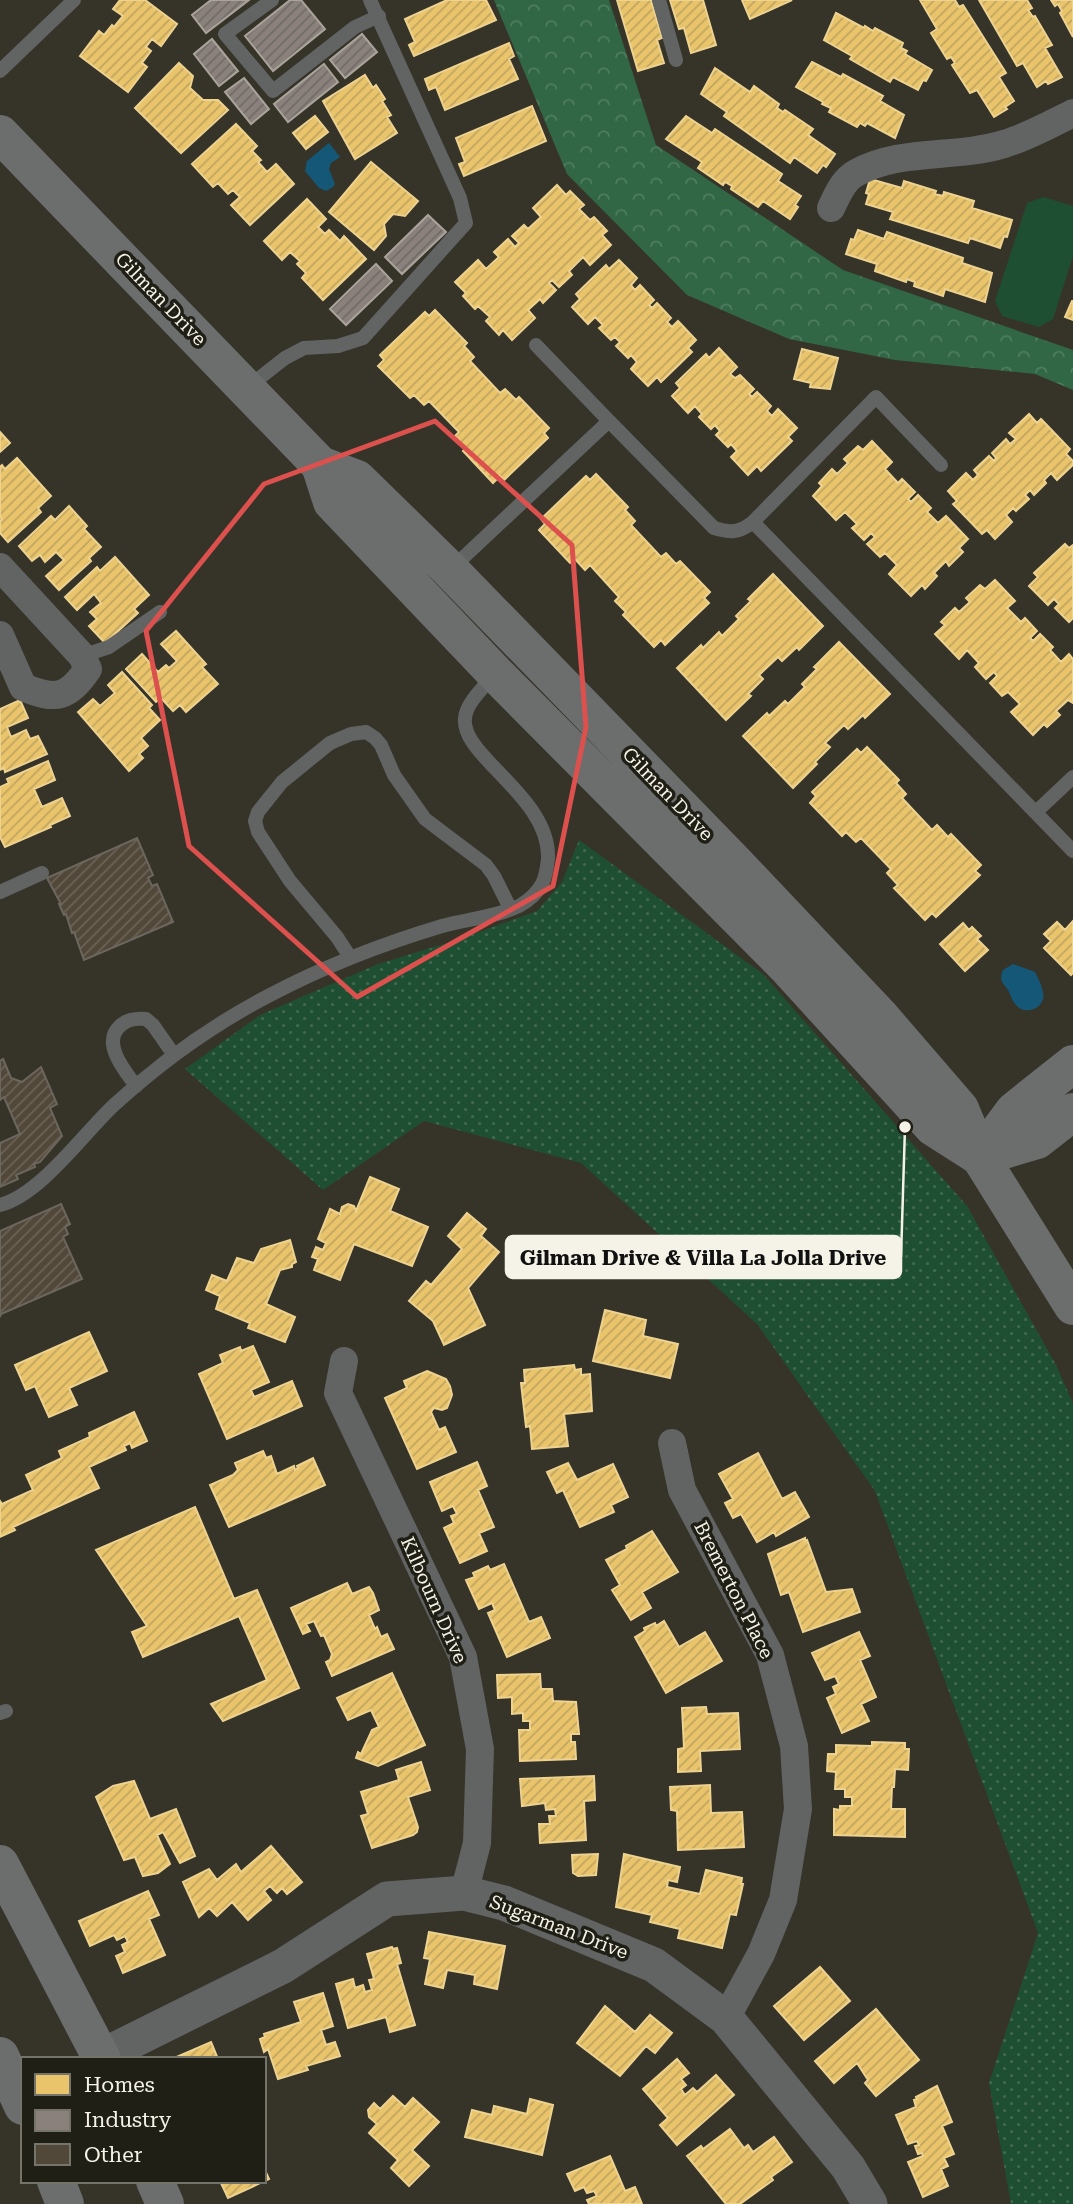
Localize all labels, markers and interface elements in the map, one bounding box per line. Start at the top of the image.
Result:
street label: Gilman Drive [111,248,211,350]
street label: Gilman Drive [618,743,718,845]
callout: Gilman Drive & Villa La Jolla Drive [506,1236,901,1278]
text: Gilman Drive & Villa La Jolla Drive [520,1246,886,1270]
street label: Bremerton Place [689,1517,779,1663]
street label: Kilbourn Drive [396,1533,472,1667]
street label: Sugarman Drive [486,1890,632,1964]
legend [21,2057,266,2183]
text: Homes [84,2073,155,2097]
text: Industry [84,2108,172,2132]
text: Other [84,2143,143,2167]

